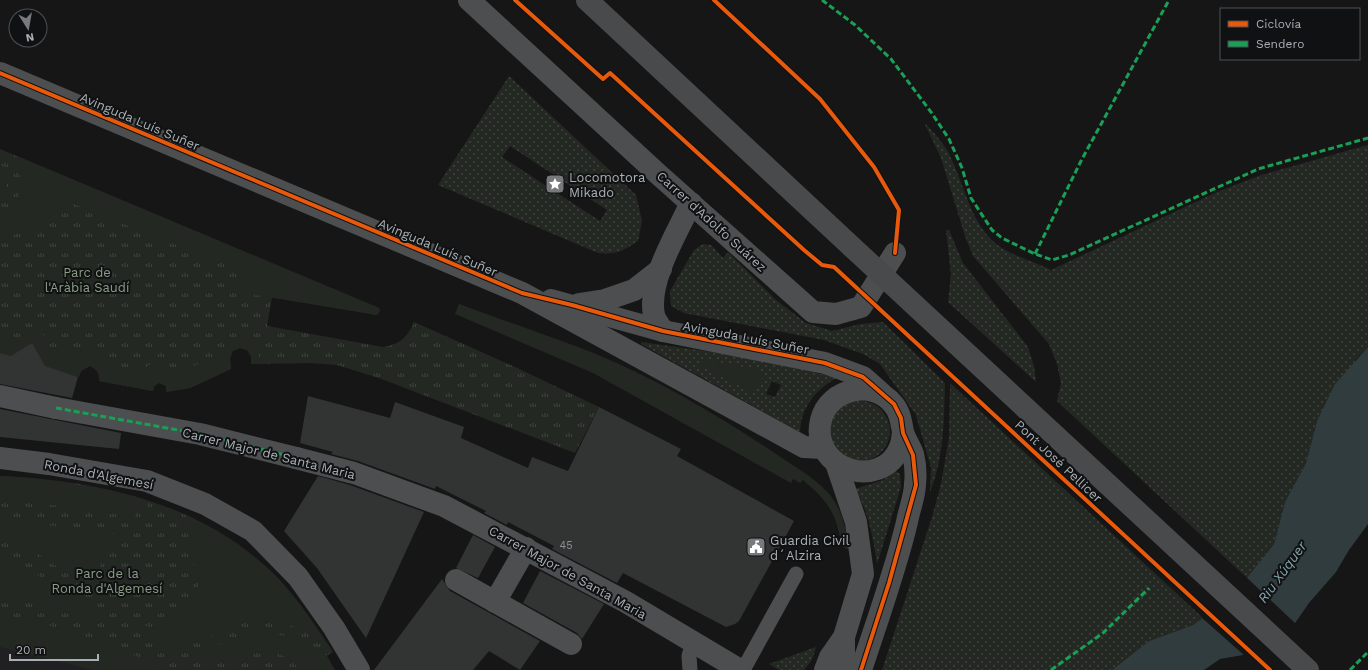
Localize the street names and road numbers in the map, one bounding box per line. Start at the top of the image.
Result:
street label: Avinguda Luís Suñer [78,89,202,153]
street label: Carrer d'Adolfo Suárez [654,168,770,275]
street label: Avinguda Luís Suñer [376,215,500,279]
street label: Avinguda Luís Suñer [681,318,810,357]
street label: Pont José Pellicer [1012,417,1105,506]
street label: Carrer Major de Santa Maria [181,425,358,482]
street label: Ronda d'Algemesí [43,457,155,493]
street label: Carrer Major de Santa Maria [486,523,650,622]

